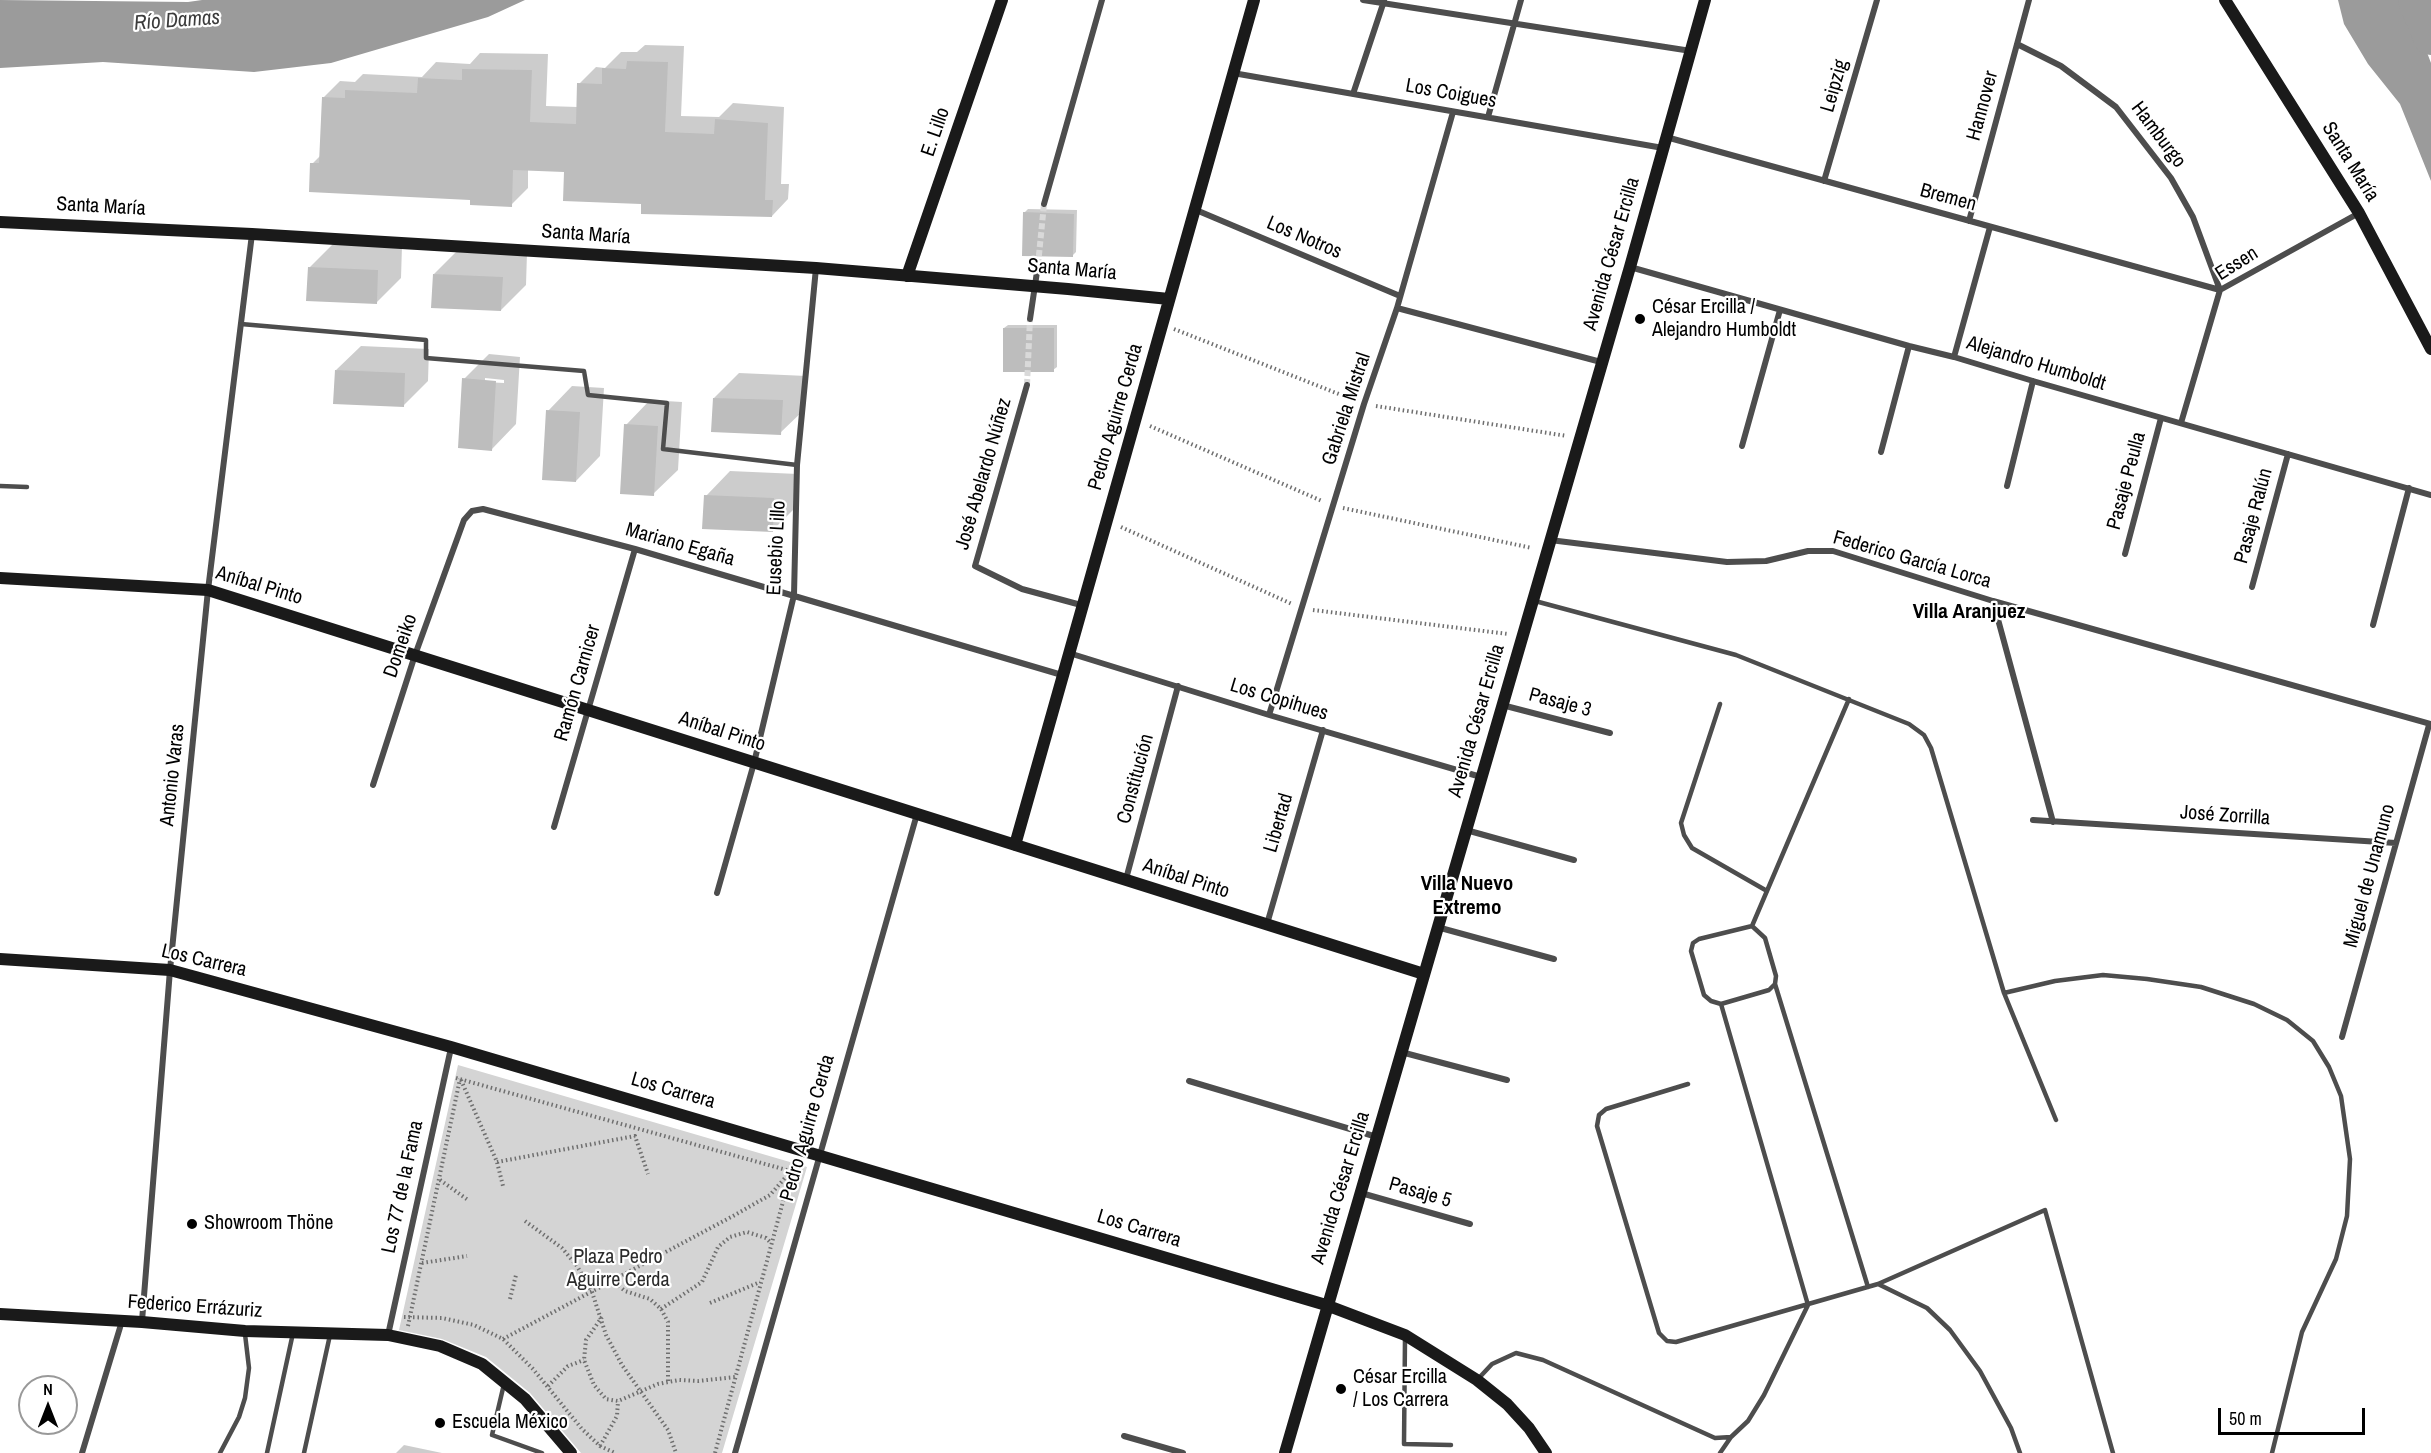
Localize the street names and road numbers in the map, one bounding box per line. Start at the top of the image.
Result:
street label: Leipzig [1816,57,1854,115]
street label: Hannover [1962,69,2004,143]
street label: Los Coigues [1404,74,1498,114]
street label: Hamburgo [2125,97,2191,173]
street label: E. Lillo [916,104,956,160]
street label: Santa María [2316,118,2384,206]
street label: Avenida César Ercilla [1579,175,1645,333]
street label: Bremen [1917,179,1979,217]
street label: Santa María [56,193,146,221]
street label: Los Notros [1263,211,1345,265]
street label: Santa María [541,220,631,250]
street label: Essen [2211,242,2263,286]
street label: Santa María [1026,254,1118,286]
street label: Alejandro Humboldt [1964,331,2108,397]
street label: Pedro Aguirre Cerda [1084,341,1148,493]
street label: Gabriela Mistral [1318,350,1376,468]
street label: José Abelardo Núñez [951,395,1017,553]
street label: Pasaje Peulla [2102,429,2152,533]
street label: Pasaje Ralún [2230,466,2278,566]
street label: Eusebio Lillo [763,500,791,596]
street label: Mariano Egaña [623,518,737,572]
street label: Federico García Lorca [1830,526,1994,594]
street label: Aníbal Pinto [213,561,305,611]
street label: Domeiko [379,611,423,681]
street label: Ramón Carnicer [550,622,606,744]
street label: Avenida César Ercilla [1444,642,1510,800]
street label: Los Copihues [1227,674,1331,726]
street label: Pasaje 3 [1526,683,1594,723]
street label: Aníbal Pinto [676,707,768,757]
street label: Antonio Varas [156,723,190,827]
street label: Constitución [1112,731,1160,827]
street label: Libertad [1259,791,1299,855]
street label: José Zorrilla [2179,801,2271,831]
street label: Miguel de Unamuno [2339,802,2401,950]
street label: Aníbal Pinto [1140,854,1232,904]
street label: Los Carrera [159,940,249,982]
street label: Pedro Aguirre Cerda [776,1052,840,1204]
street label: Los Carrera [628,1068,718,1114]
street label: Avenida César Ercilla [1306,1109,1376,1267]
street label: Los 77 de la Fama [377,1118,429,1256]
street label: Pasaje 5 [1386,1173,1454,1213]
street label: Los Carrera [1094,1205,1184,1253]
street label: Federico Errázuriz [127,1290,263,1324]

